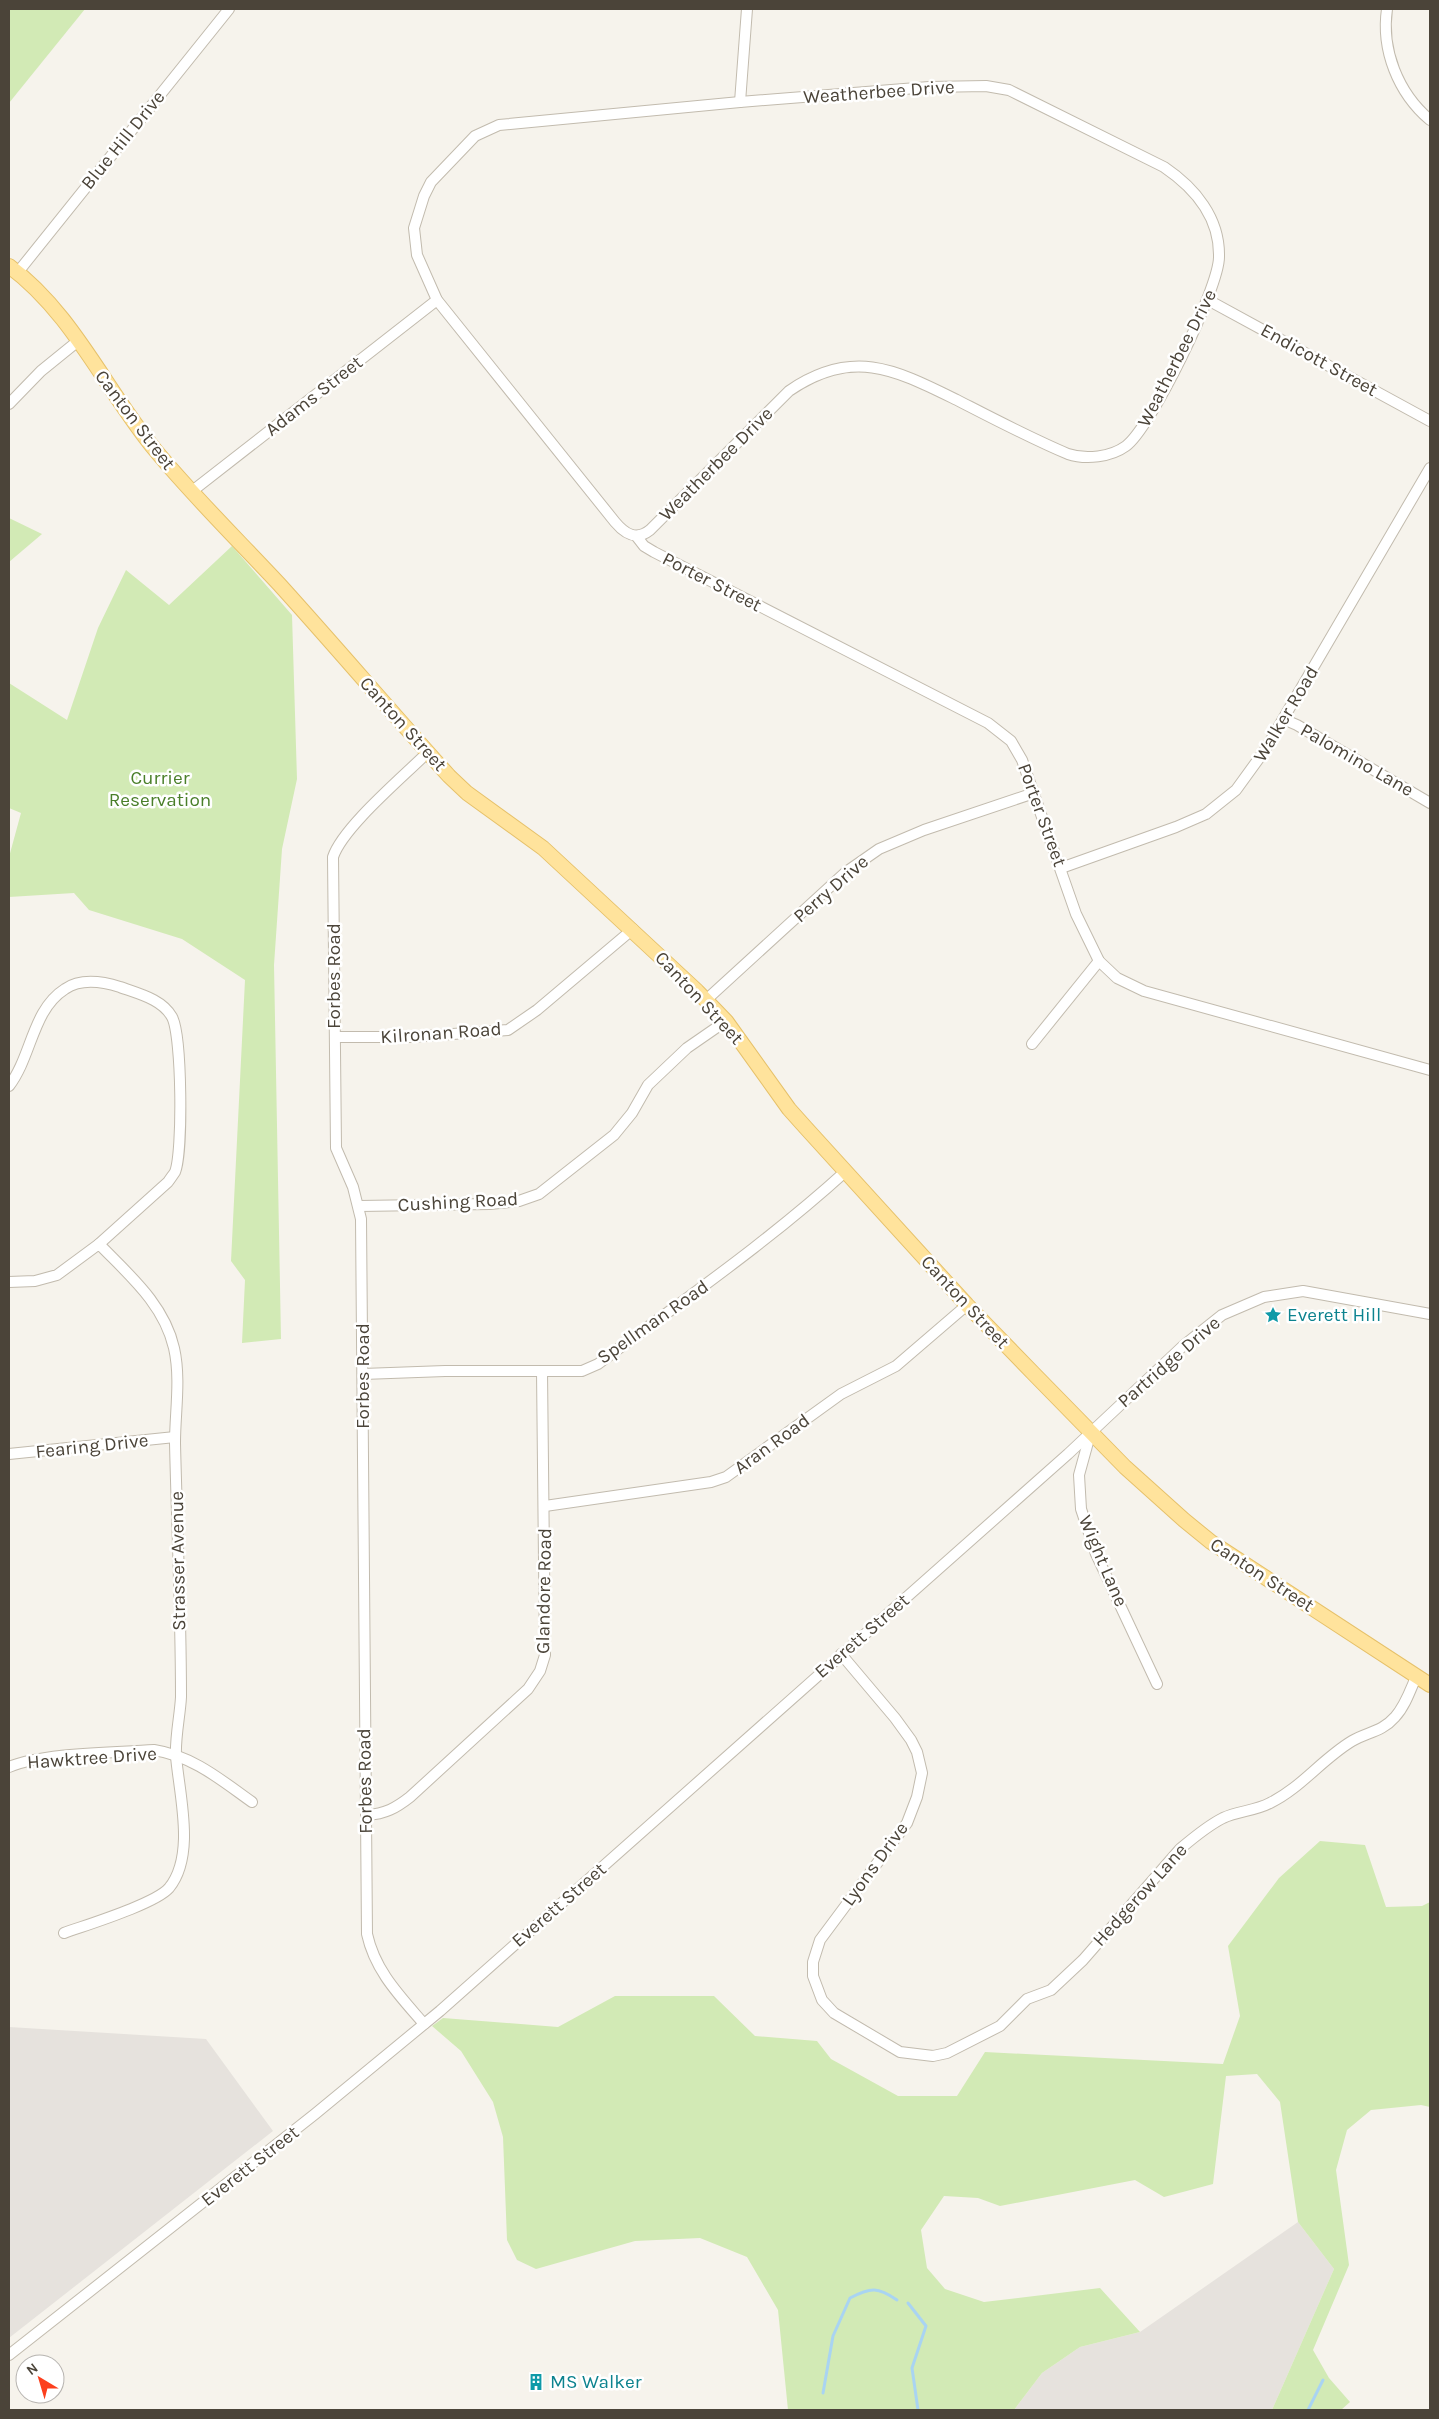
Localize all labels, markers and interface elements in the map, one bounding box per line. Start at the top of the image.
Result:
street label: Weatherbee Drive [803,76,955,108]
street label: Blue Hill Drive [76,86,170,194]
street label: Weatherbee Drive [1133,286,1221,430]
street label: Endicott Street [1257,319,1381,401]
street label: Adams Street [261,351,367,441]
street label: Canton Street [90,366,180,474]
street label: Weatherbee Drive [655,403,777,525]
street label: Porter Street [659,548,765,616]
street label: Walker Road [1249,662,1323,766]
street label: Canton Street [355,672,451,776]
street label: Palomino Lane [1296,719,1418,801]
street label: Porter Street [1013,760,1071,870]
park label: Currier Reservation [109,767,211,811]
street label: Perry Drive [789,851,873,927]
street label: Forbes Road [323,923,345,1029]
street label: Canton Street [650,947,748,1049]
street label: Kilronan Road [380,1018,502,1048]
street label: Cushing Road [397,1188,519,1216]
street label: Canton Street [916,1251,1014,1353]
street label: Spellman Road [593,1275,713,1369]
place label: Everett Hill [1287,1304,1381,1326]
place icon: Everett Hill [1263,1305,1283,1325]
street label: Partridge Drive [1113,1312,1225,1412]
street label: Forbes Road [352,1323,374,1429]
street label: Aran Road [730,1409,814,1479]
street label: Fearing Drive [35,1429,149,1463]
street label: Strasser Avenue [166,1491,190,1631]
street label: Wight Lane [1074,1512,1132,1610]
street label: Glandore Road [532,1528,556,1654]
street label: Canton Street [1206,1533,1318,1617]
street label: Everett Street [810,1589,914,1683]
street label: Forbes Road [353,1728,377,1834]
street label: Hawktree Drive [26,1742,158,1774]
street label: Lyons Drive [837,1818,913,1910]
street label: Hedgerow Lane [1088,1839,1192,1951]
street label: Everett Street [507,1858,611,1952]
street label: Everett Street [197,2121,303,2211]
north arrow [15,2354,65,2404]
text: N [23,2359,41,2379]
place label: MS Walker [550,2371,642,2393]
building icon: MS Walker [526,2372,546,2392]

